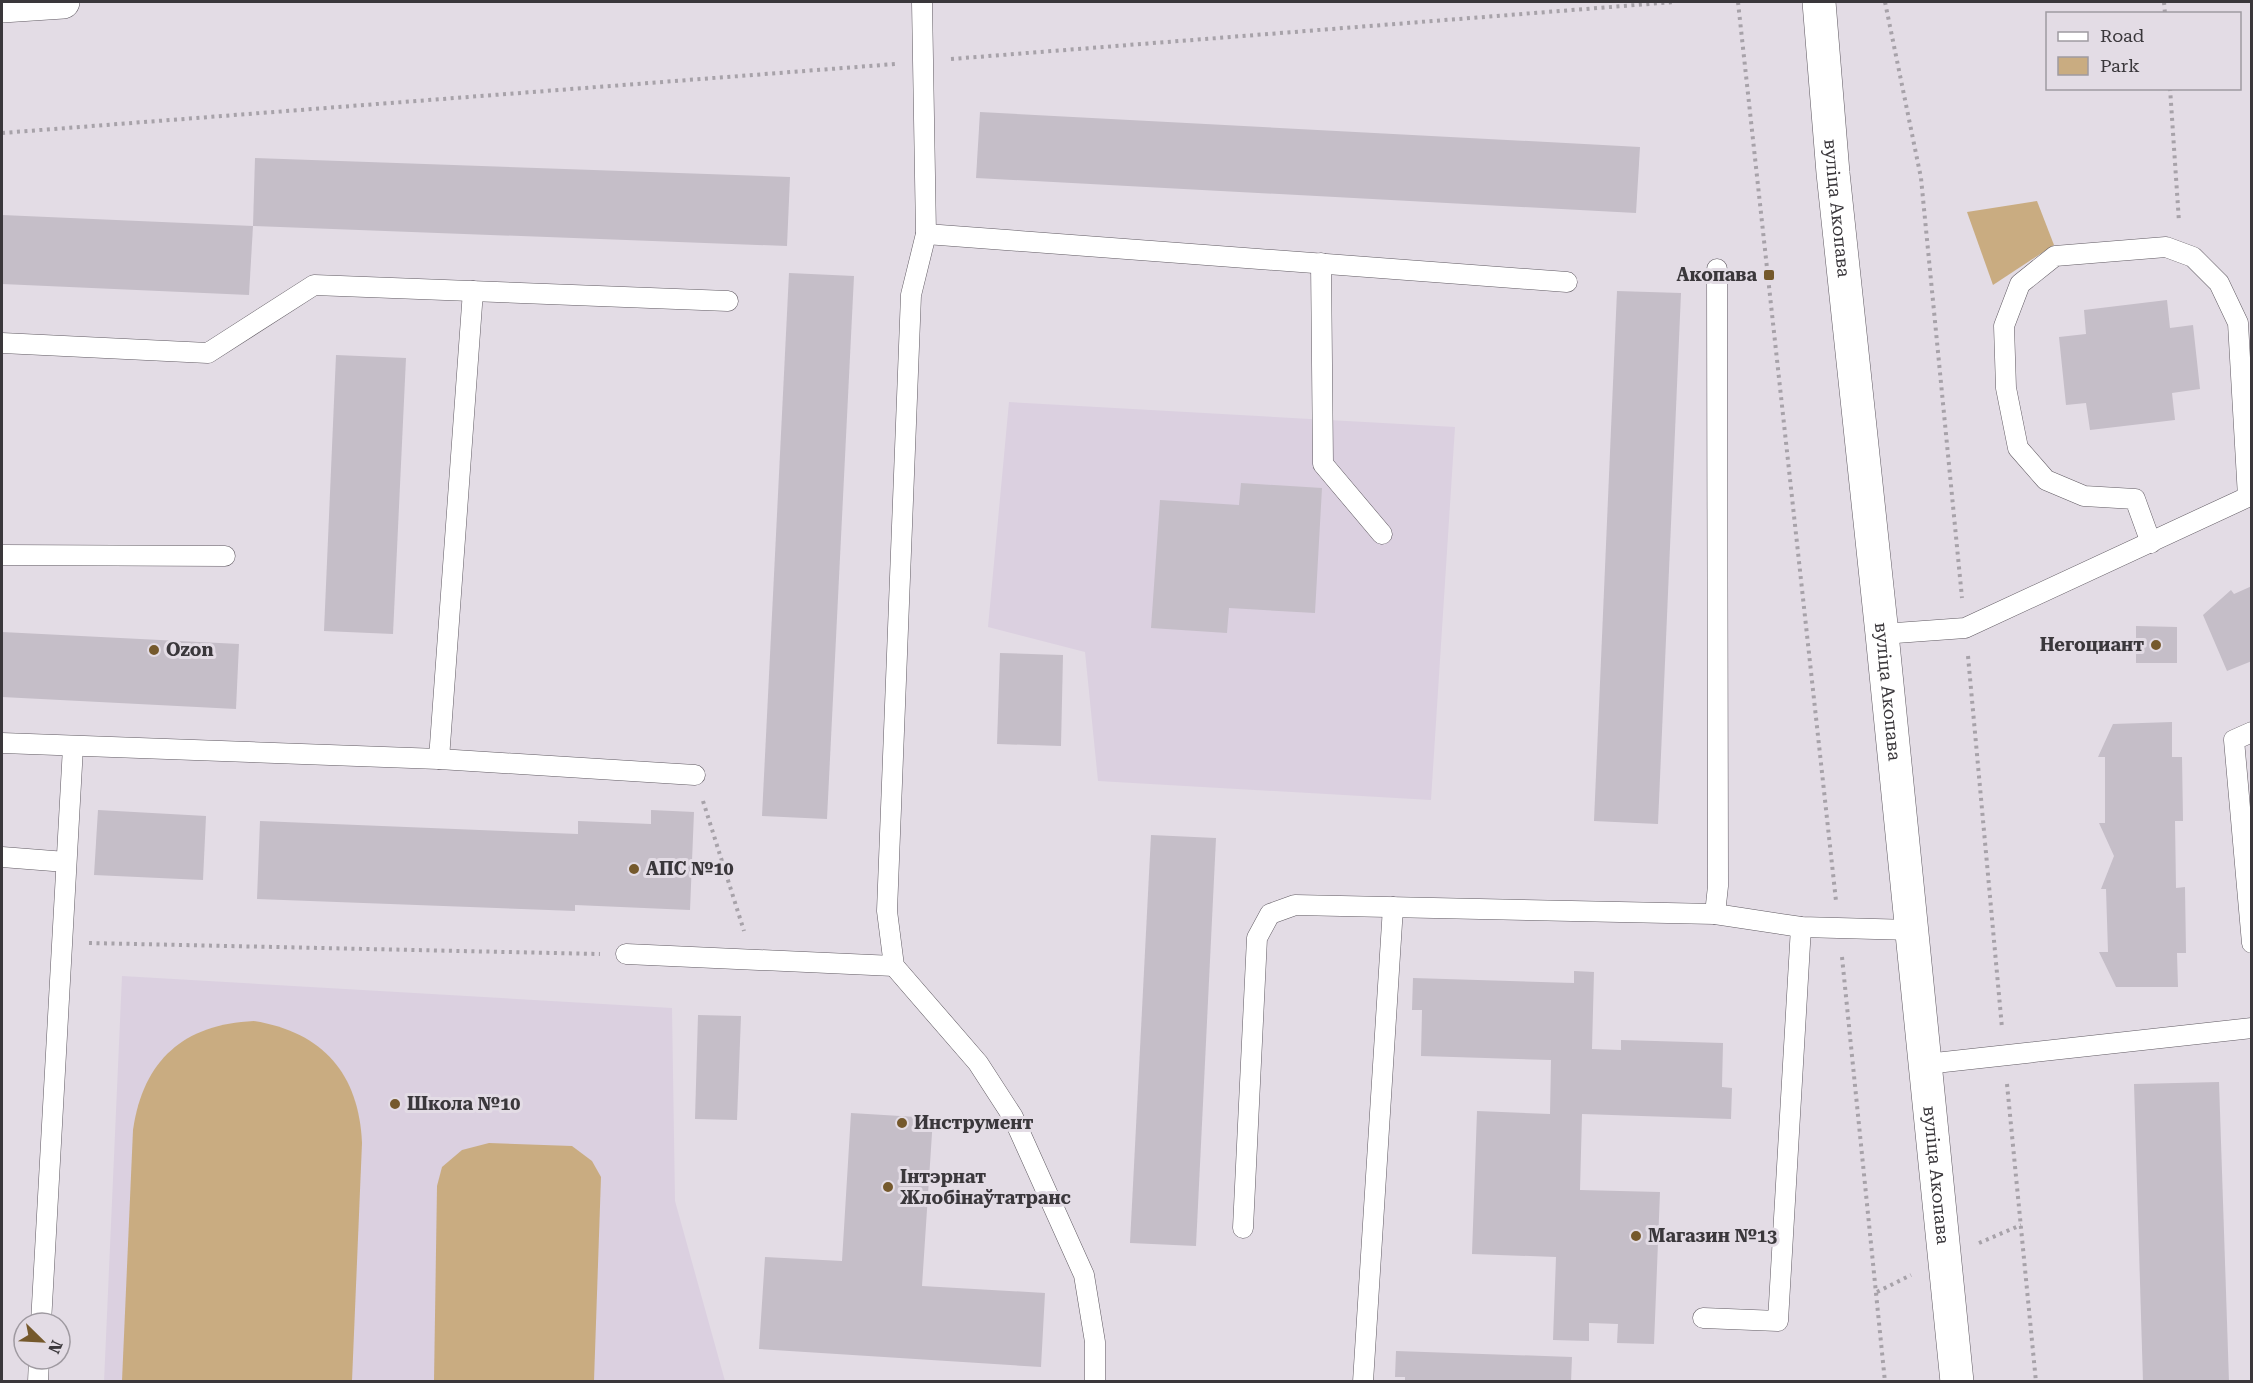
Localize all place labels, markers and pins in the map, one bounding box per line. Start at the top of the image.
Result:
place label: Акопава [1676,264,1757,285]
marker: Акопава [1762,268,1776,282]
place label: Негоциант [2040,634,2144,655]
marker: Негоциант [2149,638,2163,652]
place label: Ozon [166,639,214,660]
marker: Ozon [147,643,161,657]
place label: АПС №10 [646,858,734,879]
marker: АПС №10 [627,862,641,876]
place label: Школа №10 [407,1093,520,1114]
marker: Школа №10 [388,1097,402,1111]
place label: Инструмент [914,1112,1033,1133]
marker: Инструмент [895,1116,909,1130]
place label: Інтэрнат Жлобінаўтатранс [900,1166,1071,1208]
marker: Інтэрнат Жлобінаўтатранс [881,1180,895,1194]
place label: Магазин №13 [1648,1225,1777,1246]
marker: Магазин №13 [1629,1229,1643,1243]

